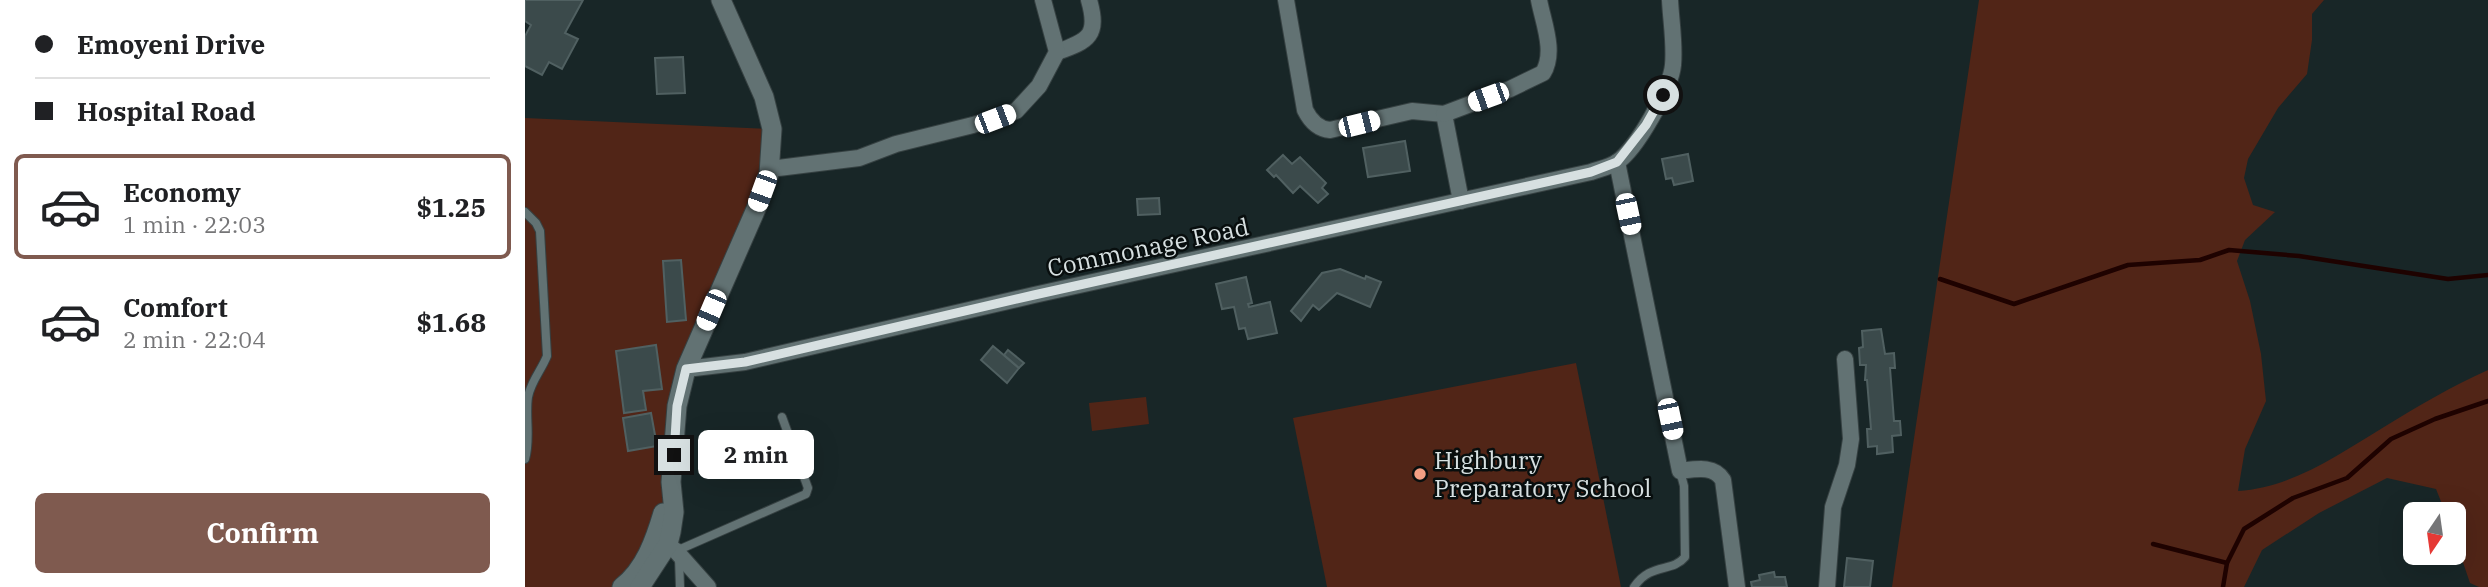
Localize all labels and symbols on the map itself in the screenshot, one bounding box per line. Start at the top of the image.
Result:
route start [1647,79,1679,111]
car [1465,80,1512,114]
car [972,102,1019,136]
car [1337,109,1382,139]
car [745,168,780,214]
car [1614,191,1643,237]
street label: Commonage Road [1044,210,1252,284]
car [694,287,729,333]
car [1656,396,1685,442]
callout: 2 min [699,430,814,480]
route end [658,439,690,471]
place label: Highbury Preparatory School [1434,444,1652,504]
marker: Highbury Preparatory School [1412,466,1428,482]
north arrow [2403,502,2466,565]

